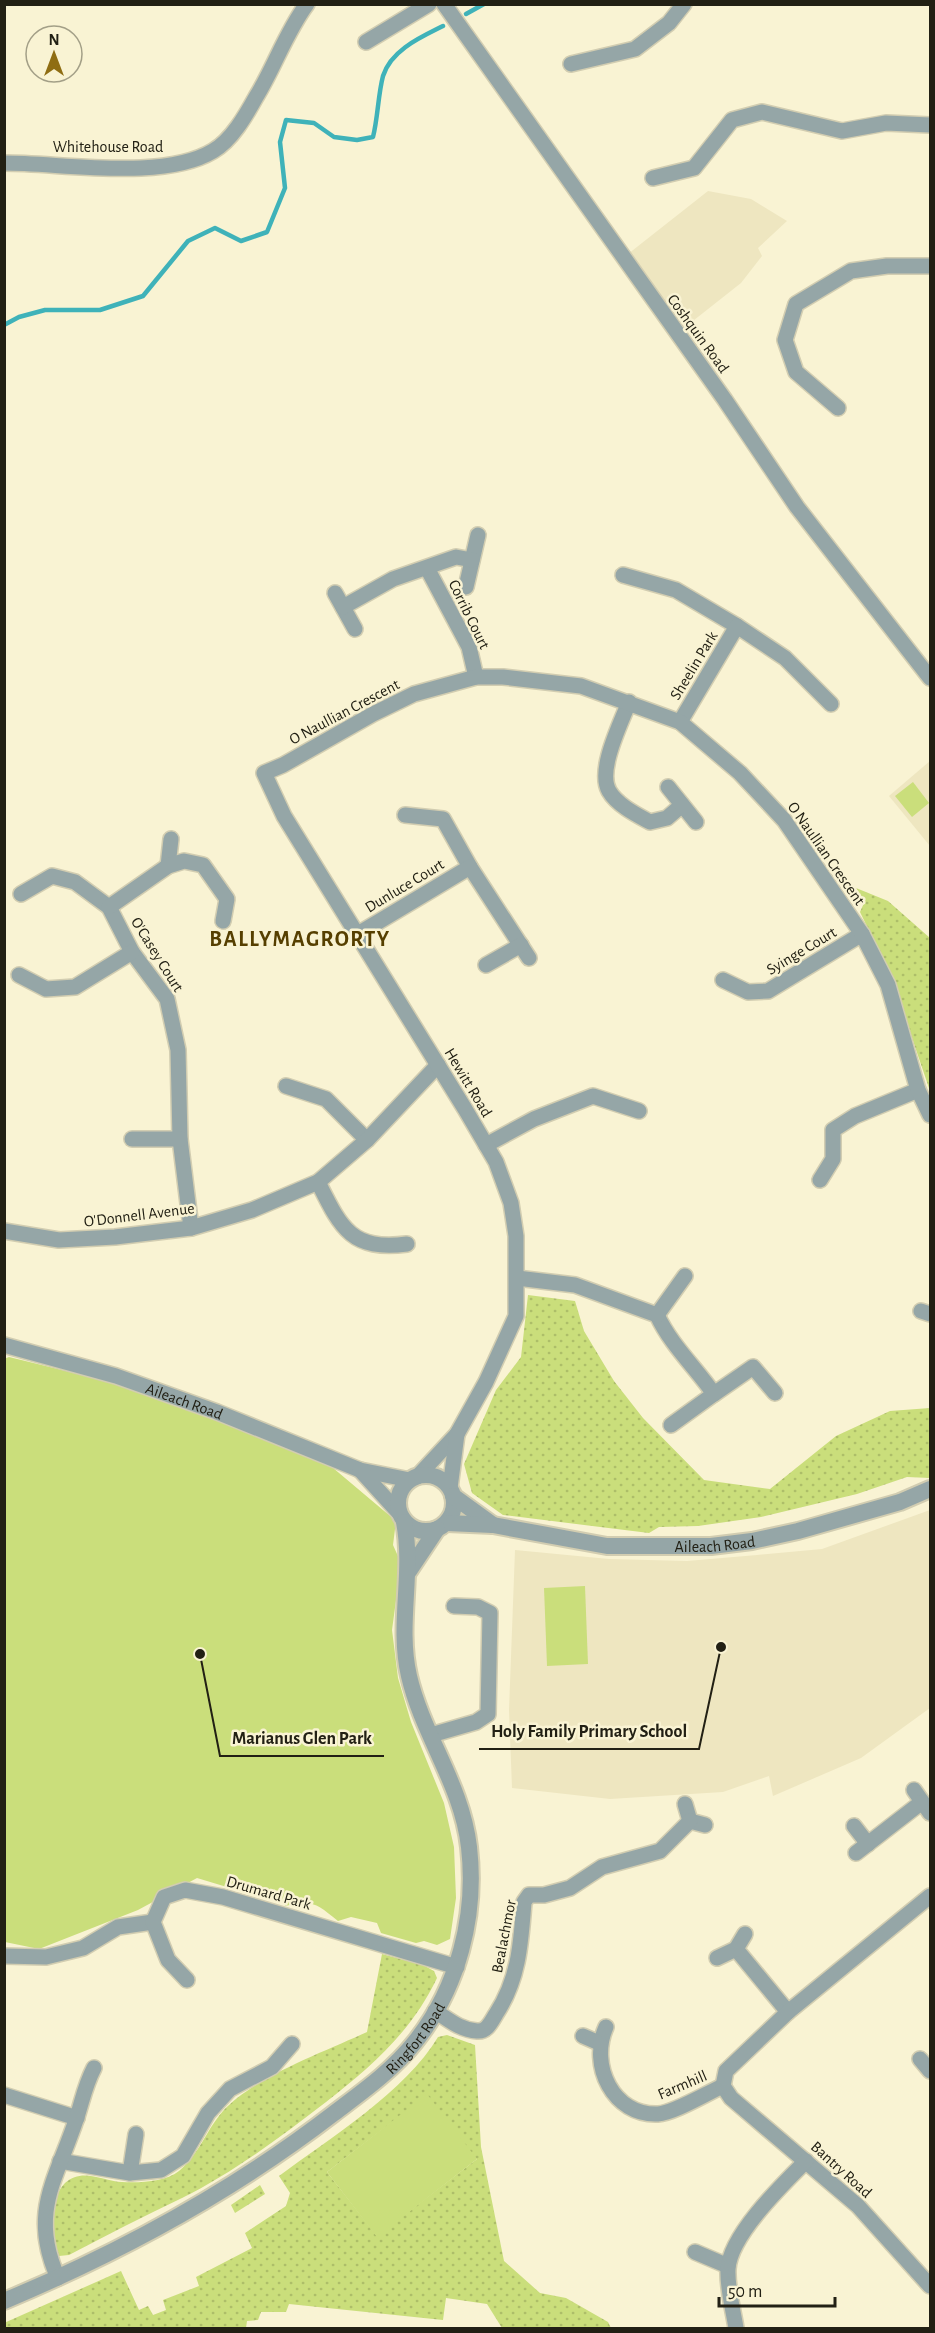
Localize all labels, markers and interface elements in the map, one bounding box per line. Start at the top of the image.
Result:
north arrow [24,24,84,84]
text: N [48,32,60,48]
street label: Whitehouse Road [53,139,163,155]
street label: Coshquin Road [664,291,732,376]
street label: Corrib Court [445,577,493,652]
street label: Sheelin Park [667,628,721,703]
street label: O Naullian Crescent [287,676,402,748]
street label: O Naullian Crescent [785,799,868,908]
street label: Dunluce Court [362,856,447,916]
street label: O'Casey Court [127,914,186,995]
street label: Syinge Court [764,924,840,979]
district label: BALLYMAGRORTY [209,928,391,950]
street label: Hewitt Road [441,1045,495,1120]
street label: O'Donnell Avenue [83,1200,195,1230]
street label: Aileach Road [143,1380,225,1423]
street label: Aileach Road [675,1534,756,1555]
callout: Holy Family Primary School [479,1713,699,1749]
callout: Marianus Glen Park [220,1720,384,1756]
text: Holy Family Primary School [491,1723,687,1741]
text: Marianus Glen Park [232,1730,372,1748]
street label: Drumard Park [225,1873,314,1913]
street label: Bealachmor [489,1897,519,1974]
street label: Ringfort Road [383,2000,448,2077]
street label: Farmhill [655,2067,709,2102]
street label: Bantry Road [807,2138,875,2202]
scale bar [719,2270,834,2308]
text: 50 m [728,2283,762,2301]

